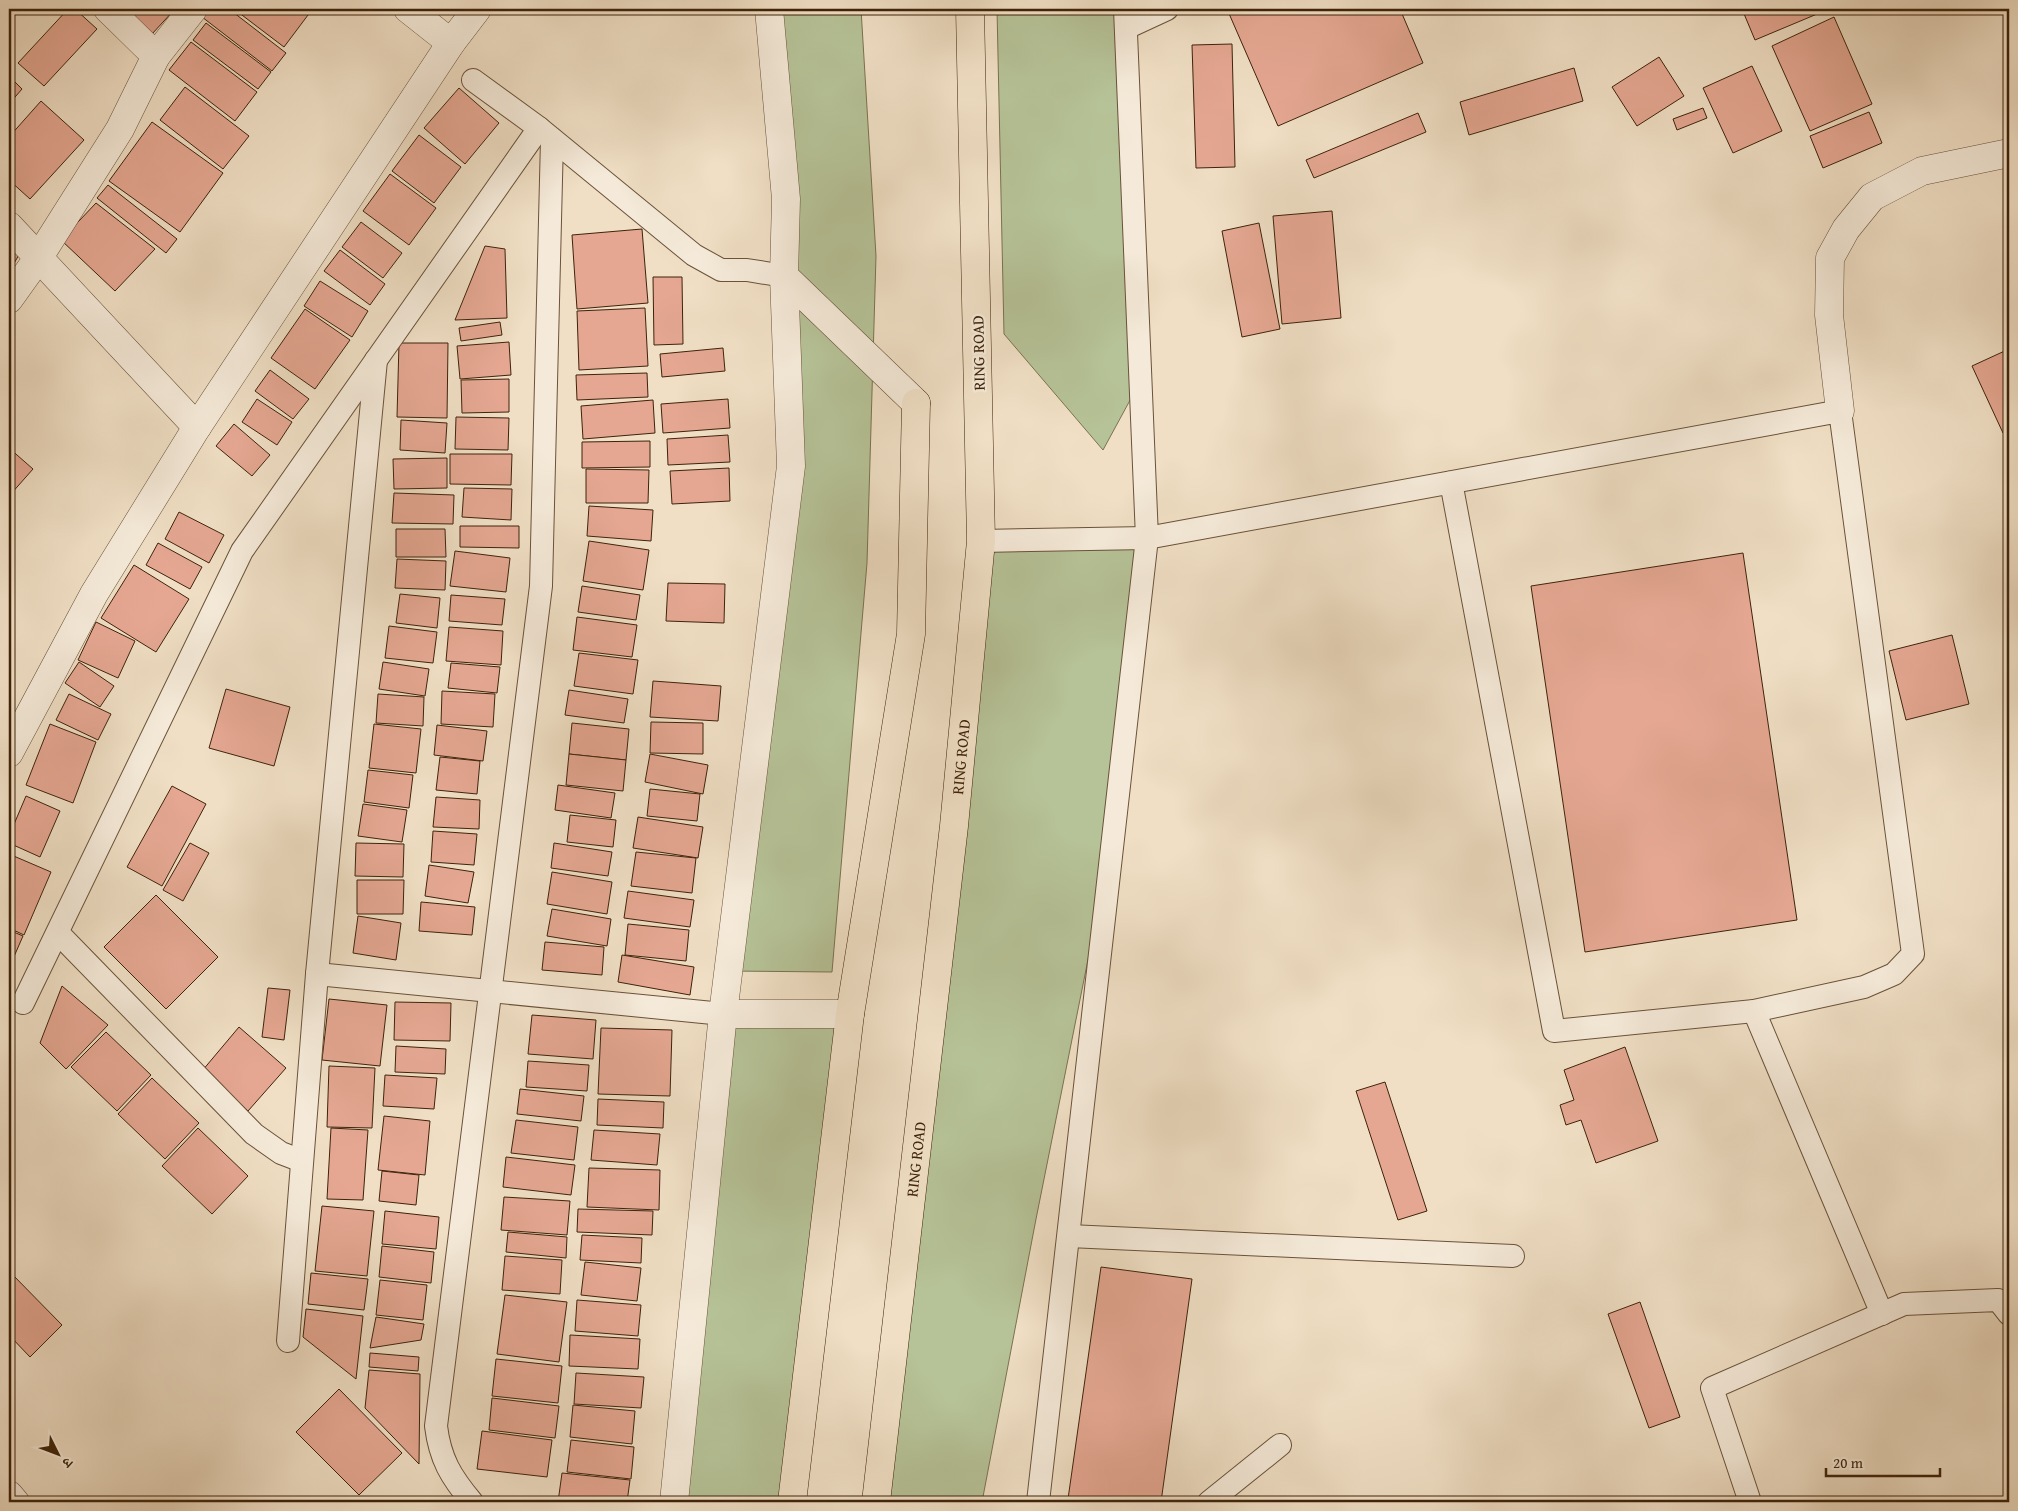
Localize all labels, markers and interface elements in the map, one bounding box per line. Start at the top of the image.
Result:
street label: RING ROAD [965,315,991,391]
street label: RING ROAD [945,718,976,796]
street label: RING ROAD [899,1120,932,1198]
north arrow [32,1428,82,1478]
scale bar [1826,1446,1939,1478]
text: 20 m [1833,1452,1864,1473]
text: उ [57,1453,78,1473]

